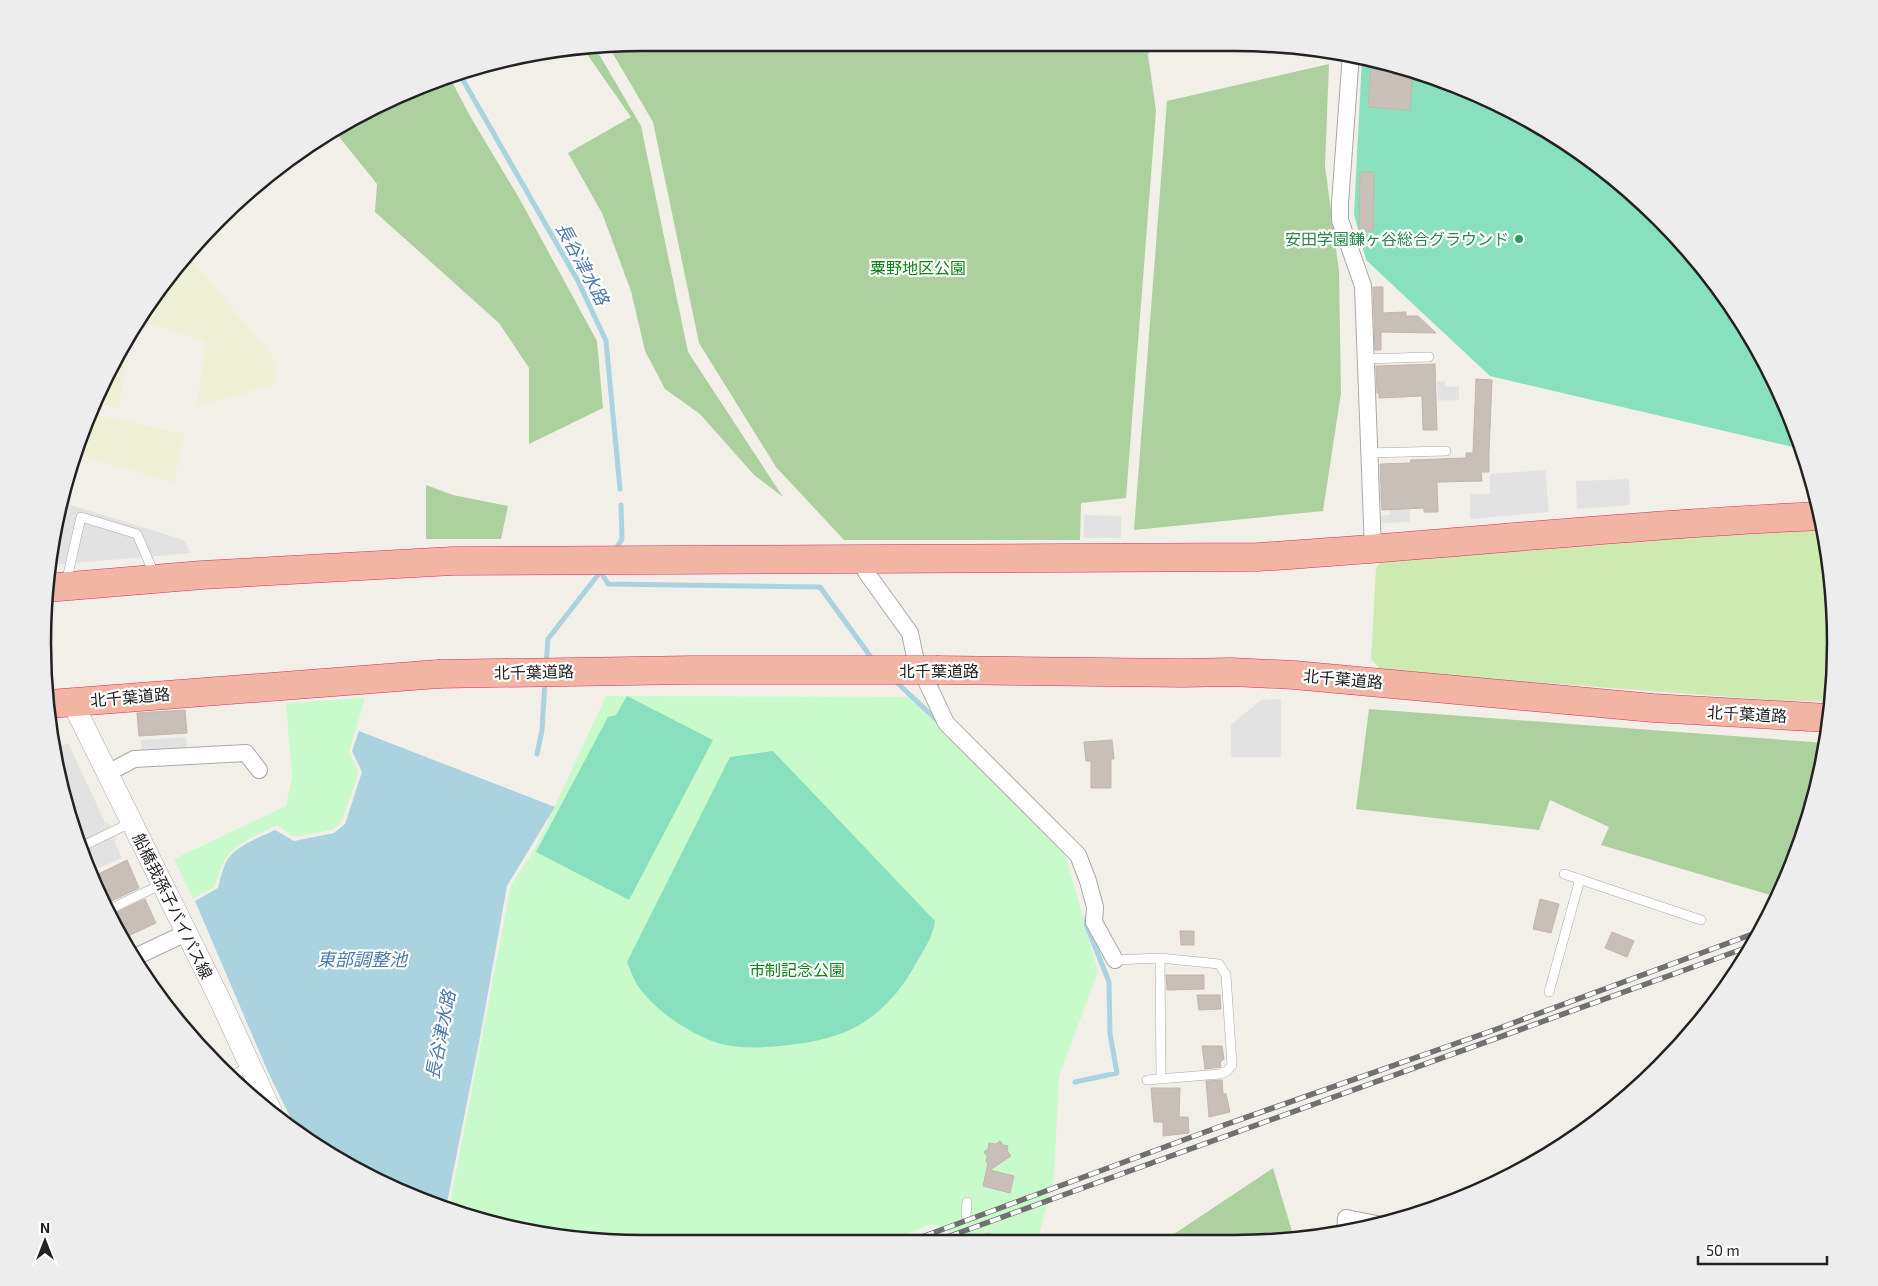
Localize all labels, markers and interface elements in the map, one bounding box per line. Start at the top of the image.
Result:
water label: 長谷津水路 [552,219,615,310]
place label: 安田学園鎌ヶ谷総合グラウンド [1285,229,1509,248]
marker: 安田学園鎌ヶ谷総合グラウンド [1513,233,1525,245]
park label: 粟野地区公園 [870,258,966,277]
street label: 北千葉道路 [494,661,574,682]
street label: 北千葉道路 [899,661,979,680]
street label: 北千葉道路 [1302,666,1384,691]
street label: 北千葉道路 [89,684,171,709]
street label: 北千葉道路 [1707,702,1787,725]
street label: 船橋我孫子バイパス線 [130,830,217,982]
water label: 東部調整池 [317,948,409,970]
park label: 市制記念公園 [749,960,845,979]
water label: 長谷津水路 [421,987,460,1081]
north arrow [20,1216,70,1266]
text: N [40,1219,50,1236]
scale bar [1698,1234,1827,1266]
text: 50 m [1706,1241,1740,1259]

